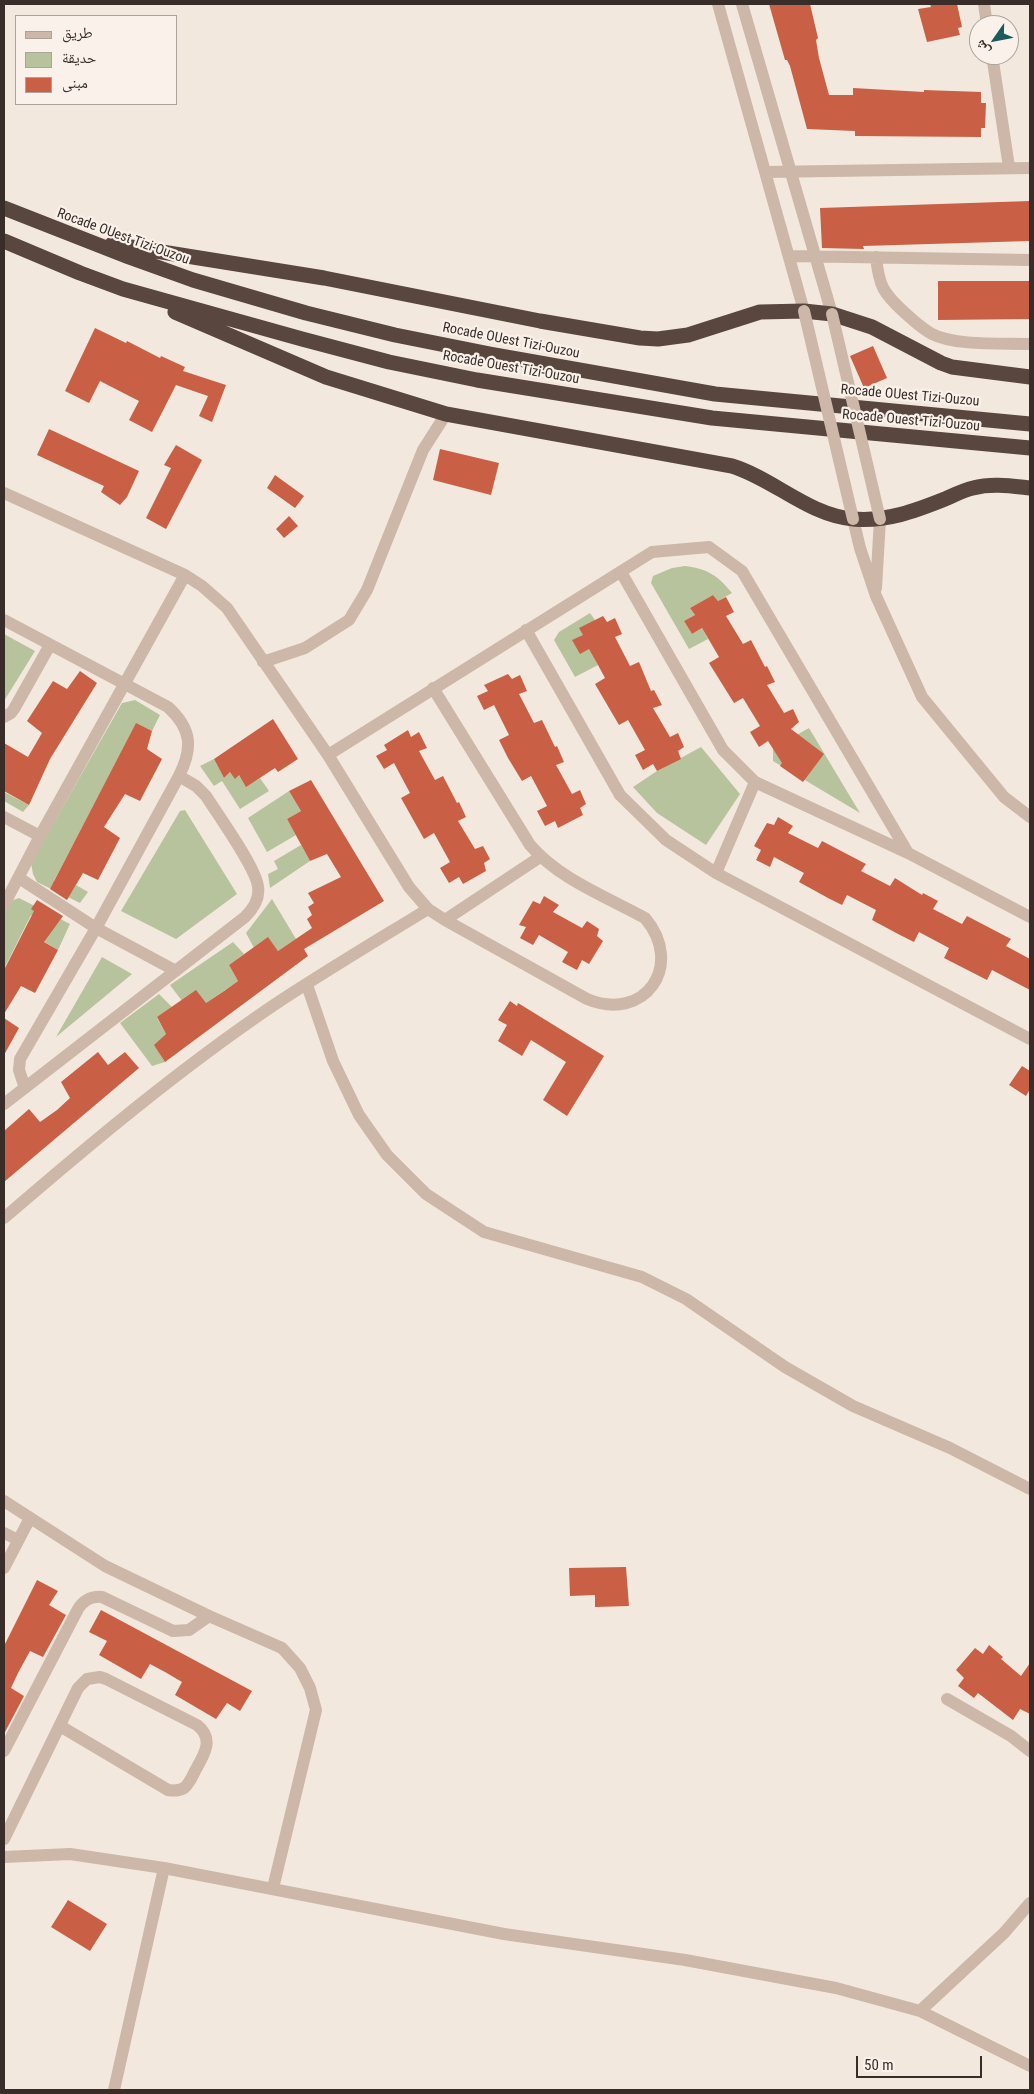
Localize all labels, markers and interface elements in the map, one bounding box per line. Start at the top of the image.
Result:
legend [15,15,178,105]
north arrow [969,15,1019,65]
text: طريق [62,24,93,42]
text: ش [972,37,993,58]
text: حديقة [62,49,96,67]
text: مبنى [62,74,88,92]
street label: Rocade OUest Tizi-Ouzou [55,205,191,269]
street label: Rocade OUest Tizi-Ouzou [441,319,581,363]
street label: Rocade Ouest Tizi-Ouzou [442,348,580,388]
street label: Rocade OUest Tizi-Ouzou [840,382,980,410]
street label: Rocade Ouest Tizi-Ouzou [841,407,981,435]
scale bar [859,2046,985,2078]
text: 50 m [864,2056,894,2074]

